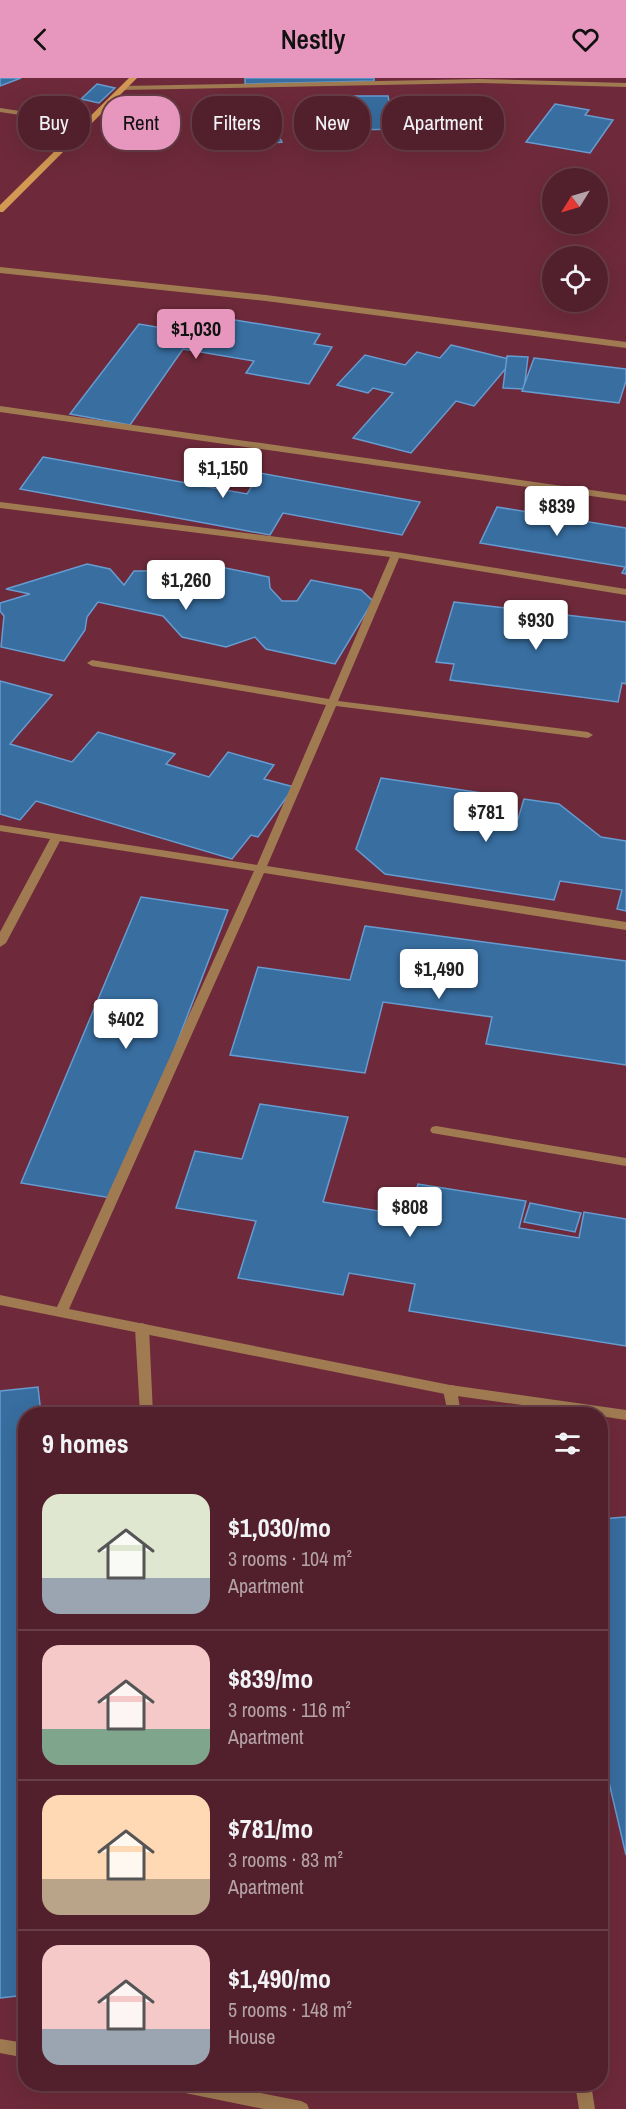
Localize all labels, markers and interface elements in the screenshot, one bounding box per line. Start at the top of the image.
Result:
text: Nestly [281,21,345,57]
icon: back [24,23,57,56]
icon: heart [569,23,602,56]
chip: Buy [18,96,90,150]
chip: Rent [102,96,180,150]
chip: Filters [192,96,282,150]
chip: New [294,96,370,150]
chip: Apartment [382,96,504,150]
north arrow [542,168,608,234]
map controls [542,168,608,312]
button: locate [542,246,608,312]
pin: $1,030 [147,309,245,360]
text: $1,030 [171,315,221,342]
pin: $1,150 [174,448,272,499]
text: $1,150 [198,454,248,481]
pin: $839 [521,486,593,537]
text: $839 [539,492,575,519]
pin: $1,260 [137,560,235,611]
text: $1,260 [161,566,211,593]
pin: $930 [500,600,572,651]
text: $930 [518,606,554,633]
pin: $781 [450,792,522,843]
text: $781 [468,798,504,825]
pin: $1,490 [390,949,488,1000]
text: $1,490 [414,955,464,982]
pin: $402 [90,999,162,1050]
text: $402 [108,1005,144,1032]
pin: $808 [374,1187,446,1238]
text: $808 [392,1193,428,1220]
text: 9 homes [42,1426,129,1461]
icon: filters [551,1427,584,1460]
text: $1,030/mo [228,1510,331,1545]
icon: home [90,1518,162,1590]
text: 3 rooms · 104 m² [228,1545,352,1572]
text: Apartment [228,1572,304,1599]
text: $839/mo [228,1661,313,1696]
icon: home [90,1669,162,1741]
text: 3 rooms · 116 m² [228,1696,351,1723]
text: Apartment [228,1723,304,1750]
text: $781/mo [228,1811,313,1846]
icon: home [90,1819,162,1891]
text: 3 rooms · 83 m² [228,1846,343,1873]
text: Apartment [228,1873,304,1900]
text: $1,490/mo [228,1961,331,1996]
icon: home [90,1969,162,2041]
text: 5 rooms · 148 m² [228,1996,352,2023]
text: House [228,2023,275,2050]

